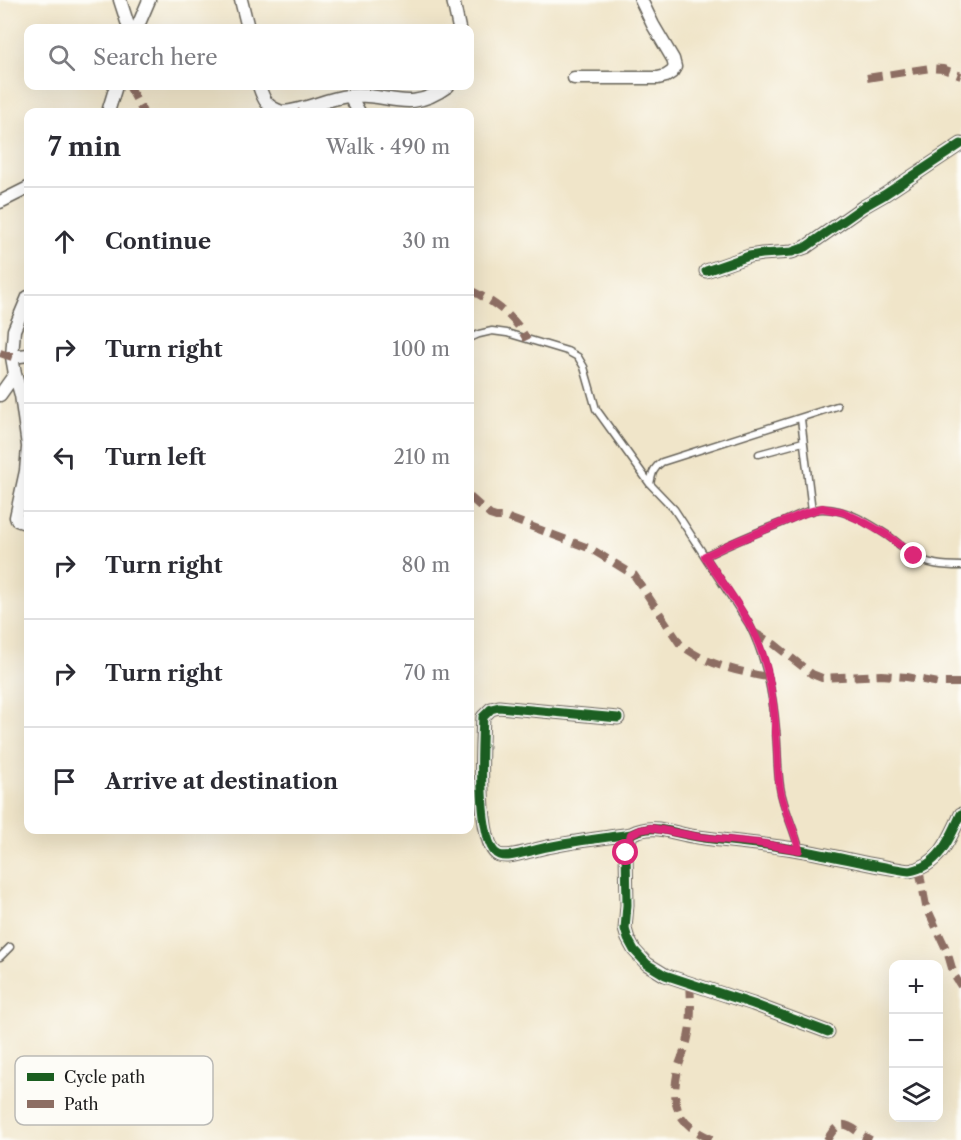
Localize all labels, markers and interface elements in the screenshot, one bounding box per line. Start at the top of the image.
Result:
search box [24,24,474,90]
icon: search [45,41,78,74]
text: Search here [93,44,218,71]
text: 7 min [48,131,121,163]
text: Walk · 490 m [326,135,450,159]
icon: ahead [48,225,81,258]
text: Continue [105,228,211,255]
text: 30 m [402,229,450,253]
icon: right [48,333,81,366]
text: Turn right [105,336,223,363]
text: 100 m [392,337,450,361]
icon: left [48,441,81,474]
text: Turn left [105,444,206,471]
text: 210 m [393,445,450,469]
route end [900,542,926,568]
icon: right [48,549,81,582]
text: Turn right [105,552,223,579]
text: 80 m [402,553,450,577]
icon: right [48,657,81,690]
text: Turn right [105,660,223,687]
text: 70 m [404,661,450,685]
icon: arrive [48,765,81,798]
text: Arrive at destination [105,768,338,795]
route start [612,839,638,865]
map controls [889,960,943,1122]
button: + [889,960,943,1014]
button: − [889,1014,943,1068]
legend [15,1056,213,1125]
text: Cycle path [64,1067,145,1087]
button: layers [889,1068,943,1122]
text: Path [64,1094,98,1114]

